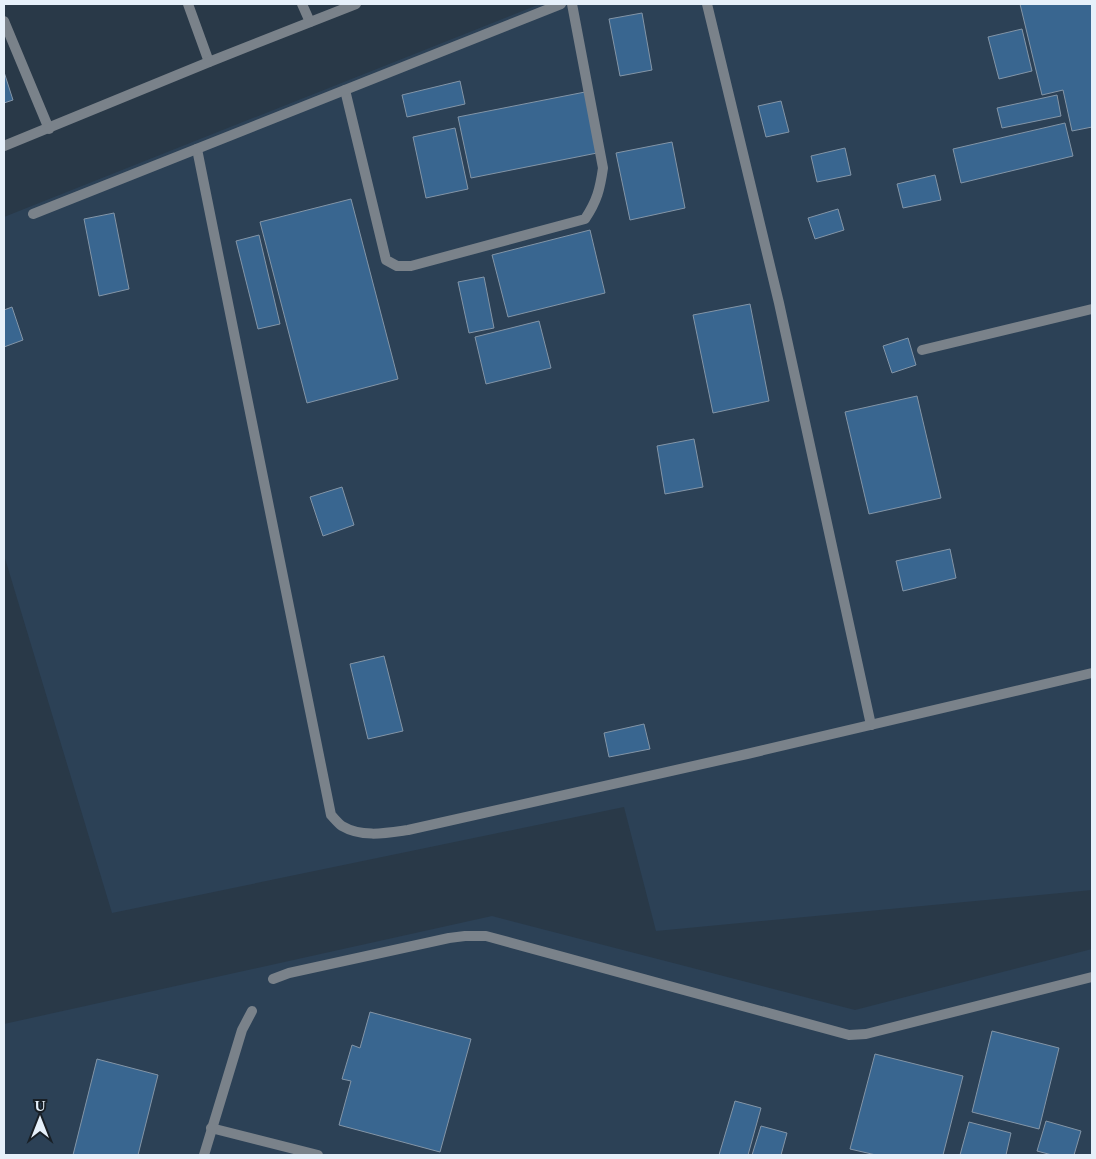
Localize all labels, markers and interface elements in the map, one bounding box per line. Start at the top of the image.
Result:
north arrow [15,1094,65,1144]
text: U [34,1096,46,1117]

